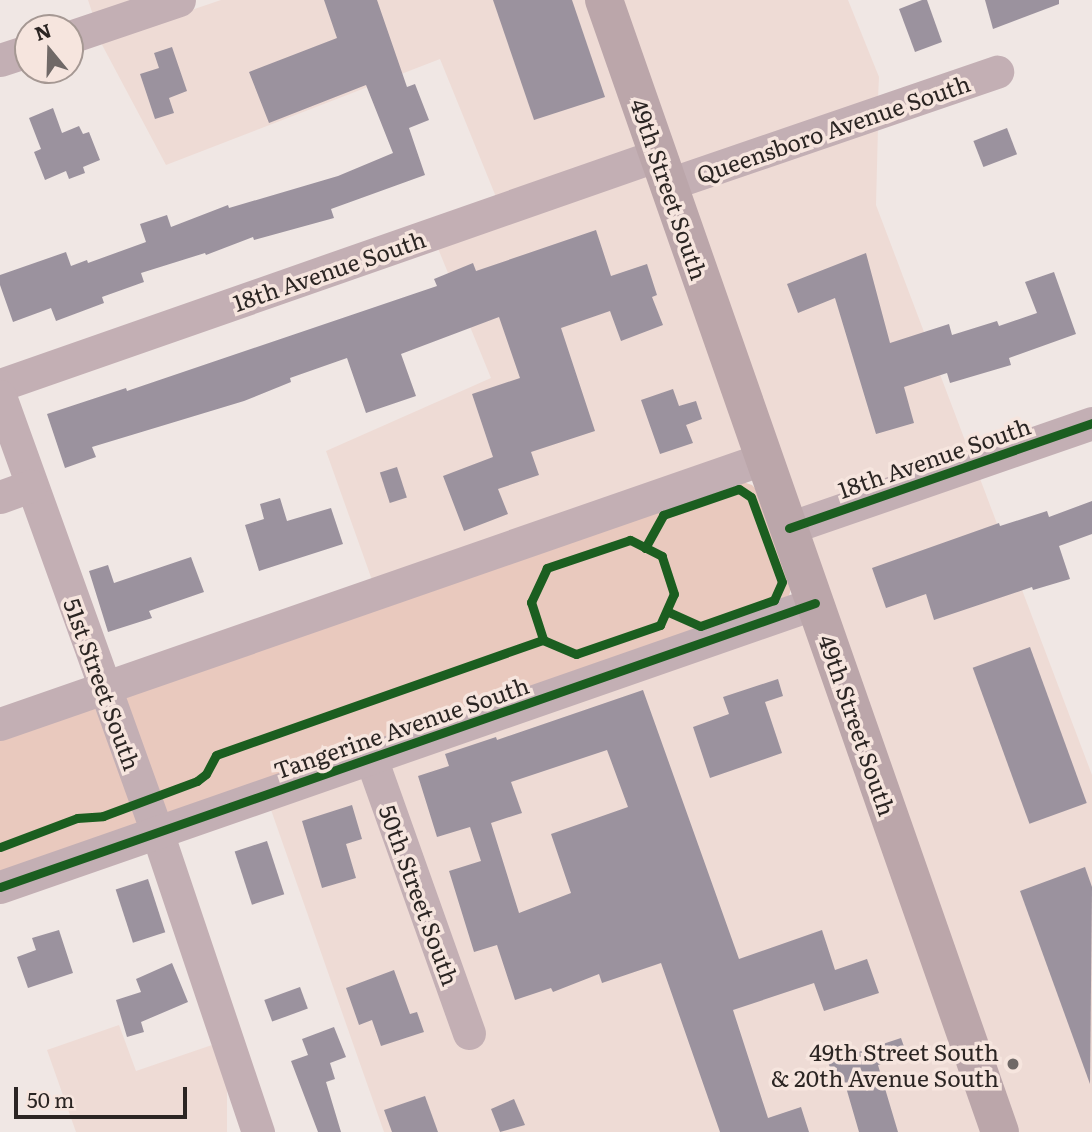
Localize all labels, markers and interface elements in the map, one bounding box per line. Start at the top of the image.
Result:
north arrow [14,14,84,84]
text: N [31,15,55,47]
street label: Queensboro Avenue South [693,68,973,188]
street label: 49th Street South [626,95,714,283]
street label: 18th Avenue South [229,224,429,316]
street label: 18th Avenue South [834,411,1034,503]
street label: 51st Street South [59,594,147,774]
street label: 49th Street South [814,631,902,819]
street label: Tangerine Avenue South [270,670,532,784]
street label: 50th Street South [375,801,465,989]
place label: 49th Street South & 20th Avenue South [771,1037,999,1091]
marker: 49th Street South & 20th Avenue South [1005,1056,1021,1072]
scale bar [18,1072,191,1116]
text: 50 m [27,1083,74,1114]

